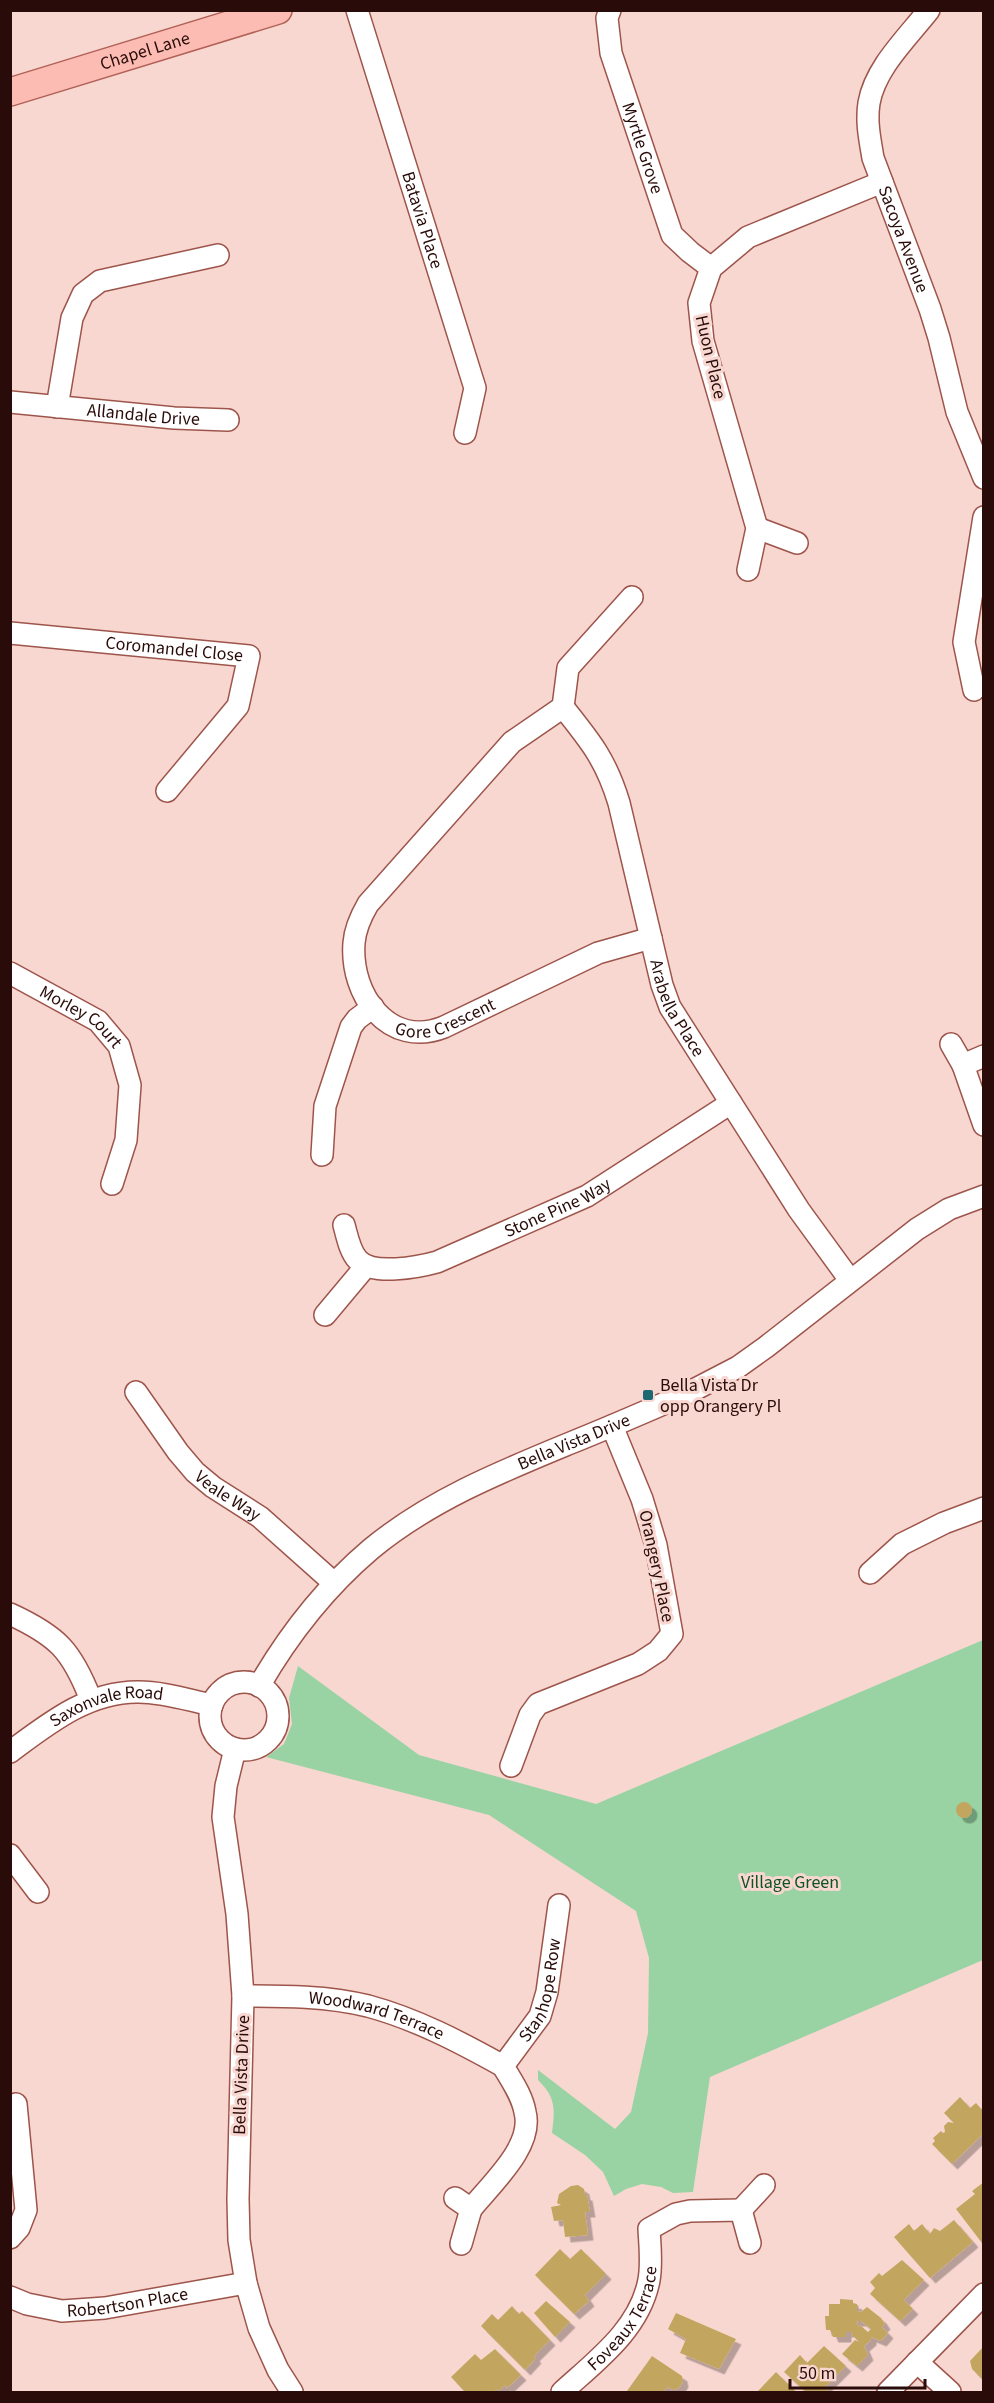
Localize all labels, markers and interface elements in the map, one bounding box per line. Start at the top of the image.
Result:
street label: Chapel Lane [97,26,193,77]
street label: Myrtle Grove [615,99,669,197]
street label: Batavia Place [395,169,449,272]
street label: Sacoya Avenue [872,182,935,296]
street label: Huon Place [689,313,732,402]
street label: Allandale Drive [86,398,200,432]
street label: Coromandel Close [104,630,244,668]
street label: Arabella Place [643,957,711,1062]
street label: Morley Court [35,979,128,1054]
street label: Gore Crescent [391,992,500,1045]
street label: Stone Pine Way [500,1171,616,1244]
place label: Bella Vista Dr opp Orangery Pl [660,1373,781,1419]
marker: Bella Vista Dr opp Orangery Pl [641,1388,655,1402]
street label: Bella Vista Drive [514,1408,634,1477]
street label: Veale Way [189,1465,266,1528]
street label: Orangery Place [632,1508,681,1624]
street label: Saxonvale Road [45,1680,165,1733]
park label: Village Green [741,1870,839,1895]
street label: Stanhope Row [513,1937,567,2047]
street label: Woodward Terrace [308,1985,448,2046]
street label: Bella Vista Drive [227,2015,256,2135]
street label: Foveaux Terrace [582,2265,664,2377]
street label: Robertson Place [66,2282,190,2324]
scale bar [790,2352,925,2390]
text: 50 m [799,2361,835,2386]

